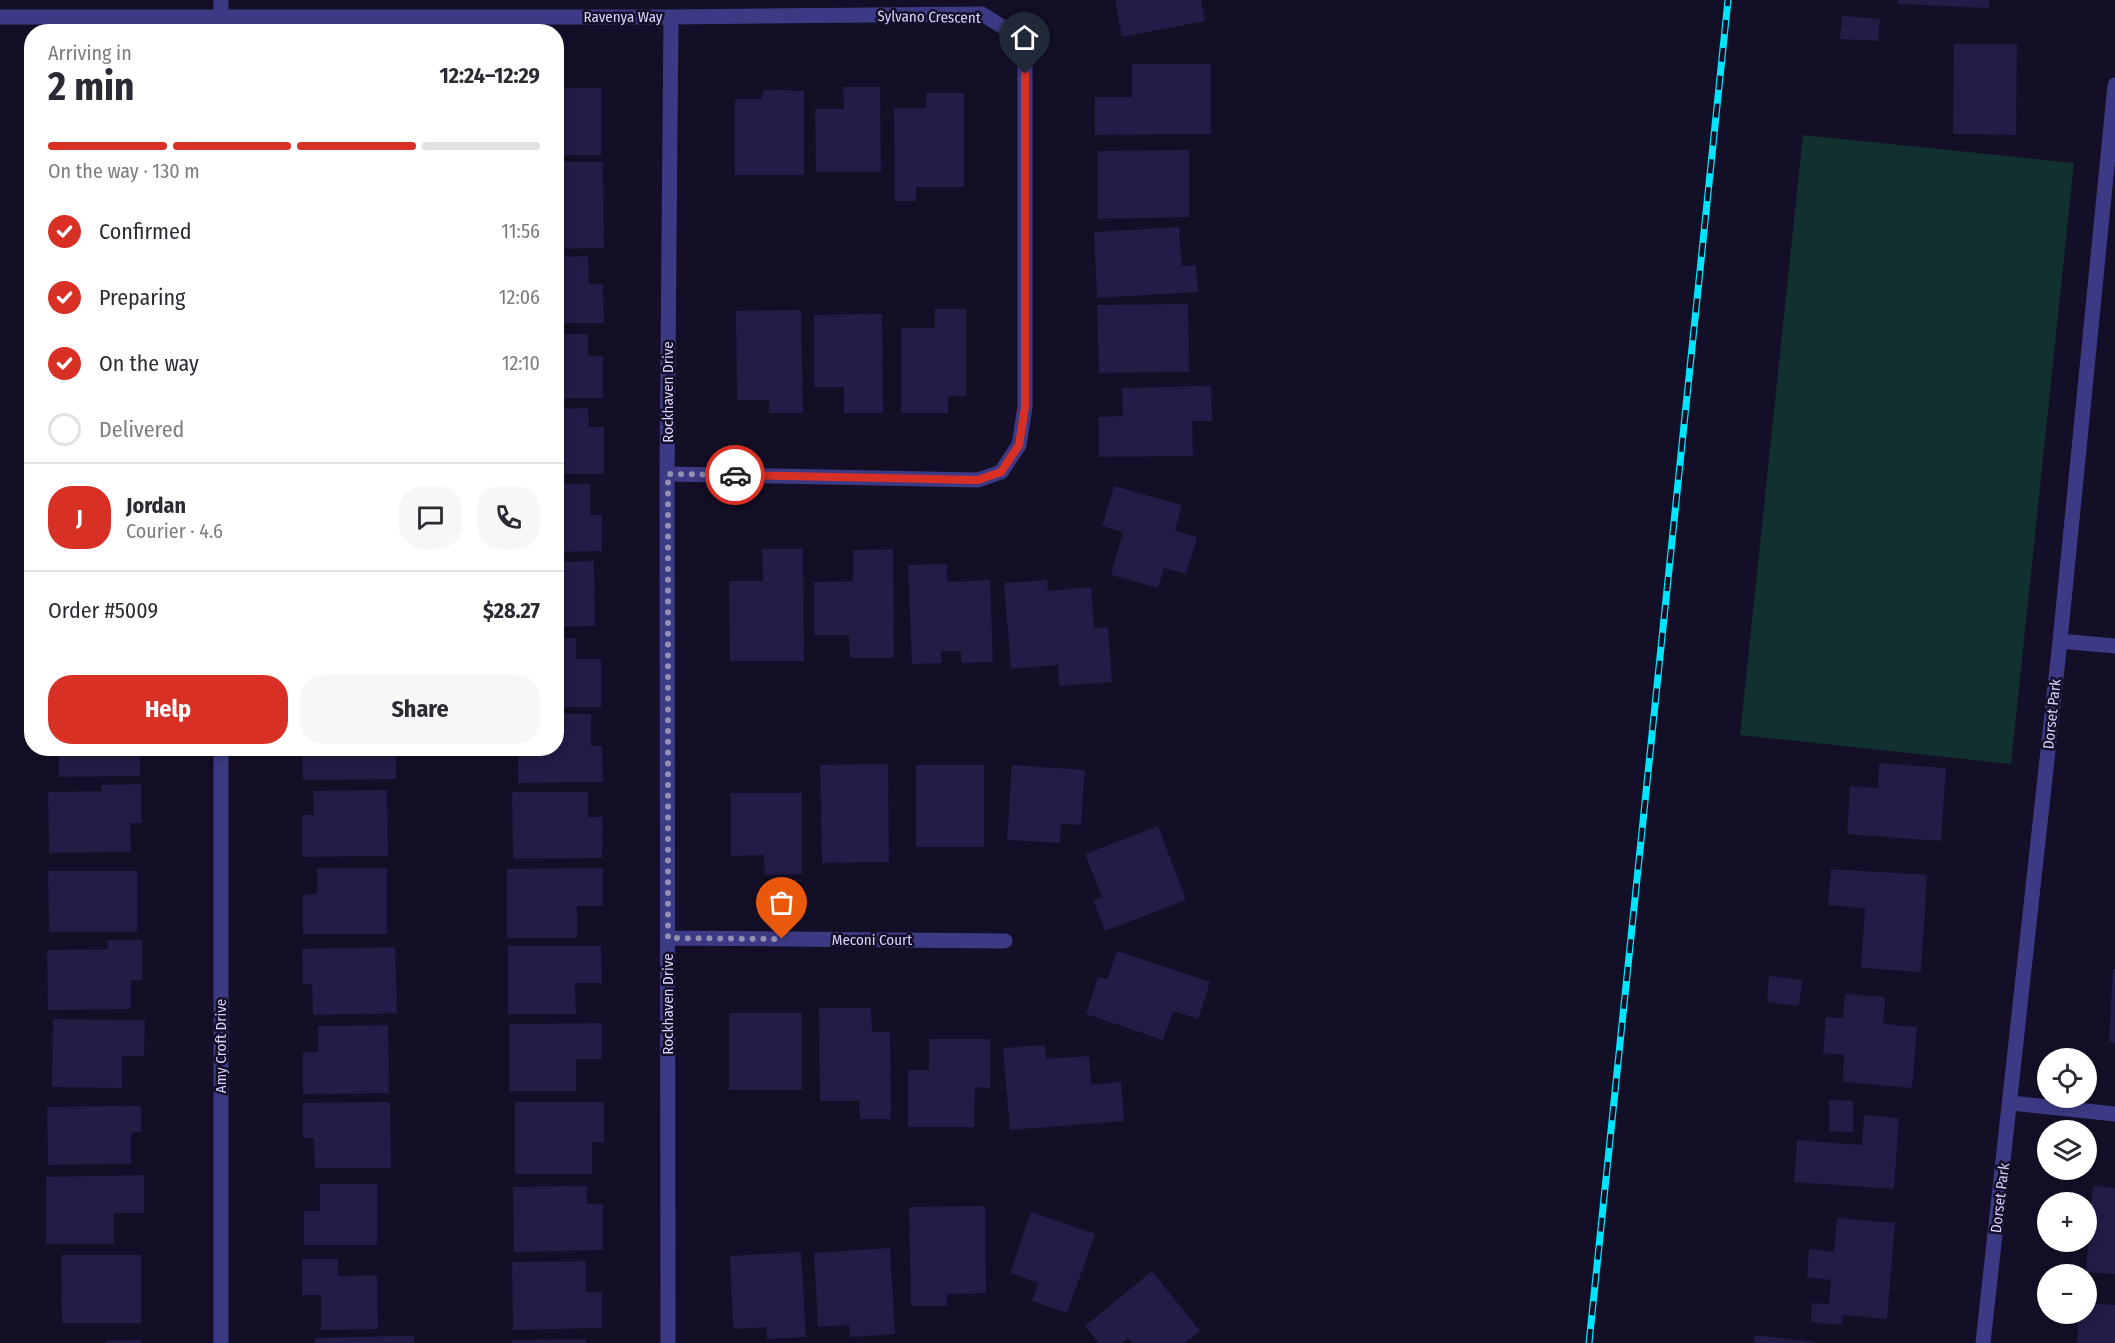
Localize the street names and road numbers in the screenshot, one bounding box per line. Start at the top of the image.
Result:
street label: Sylvano Crescent [877,7,981,27]
street label: Ravenya Way [584,8,663,26]
street label: Rockhaven Drive [659,341,677,443]
street label: Dorset Park [2039,678,2065,750]
street label: Meconi Court [832,931,912,949]
street label: Rockhaven Drive [659,953,677,1055]
street label: Amy Croft Drive [212,999,230,1093]
street label: Dorset Park [1987,1162,2013,1234]

